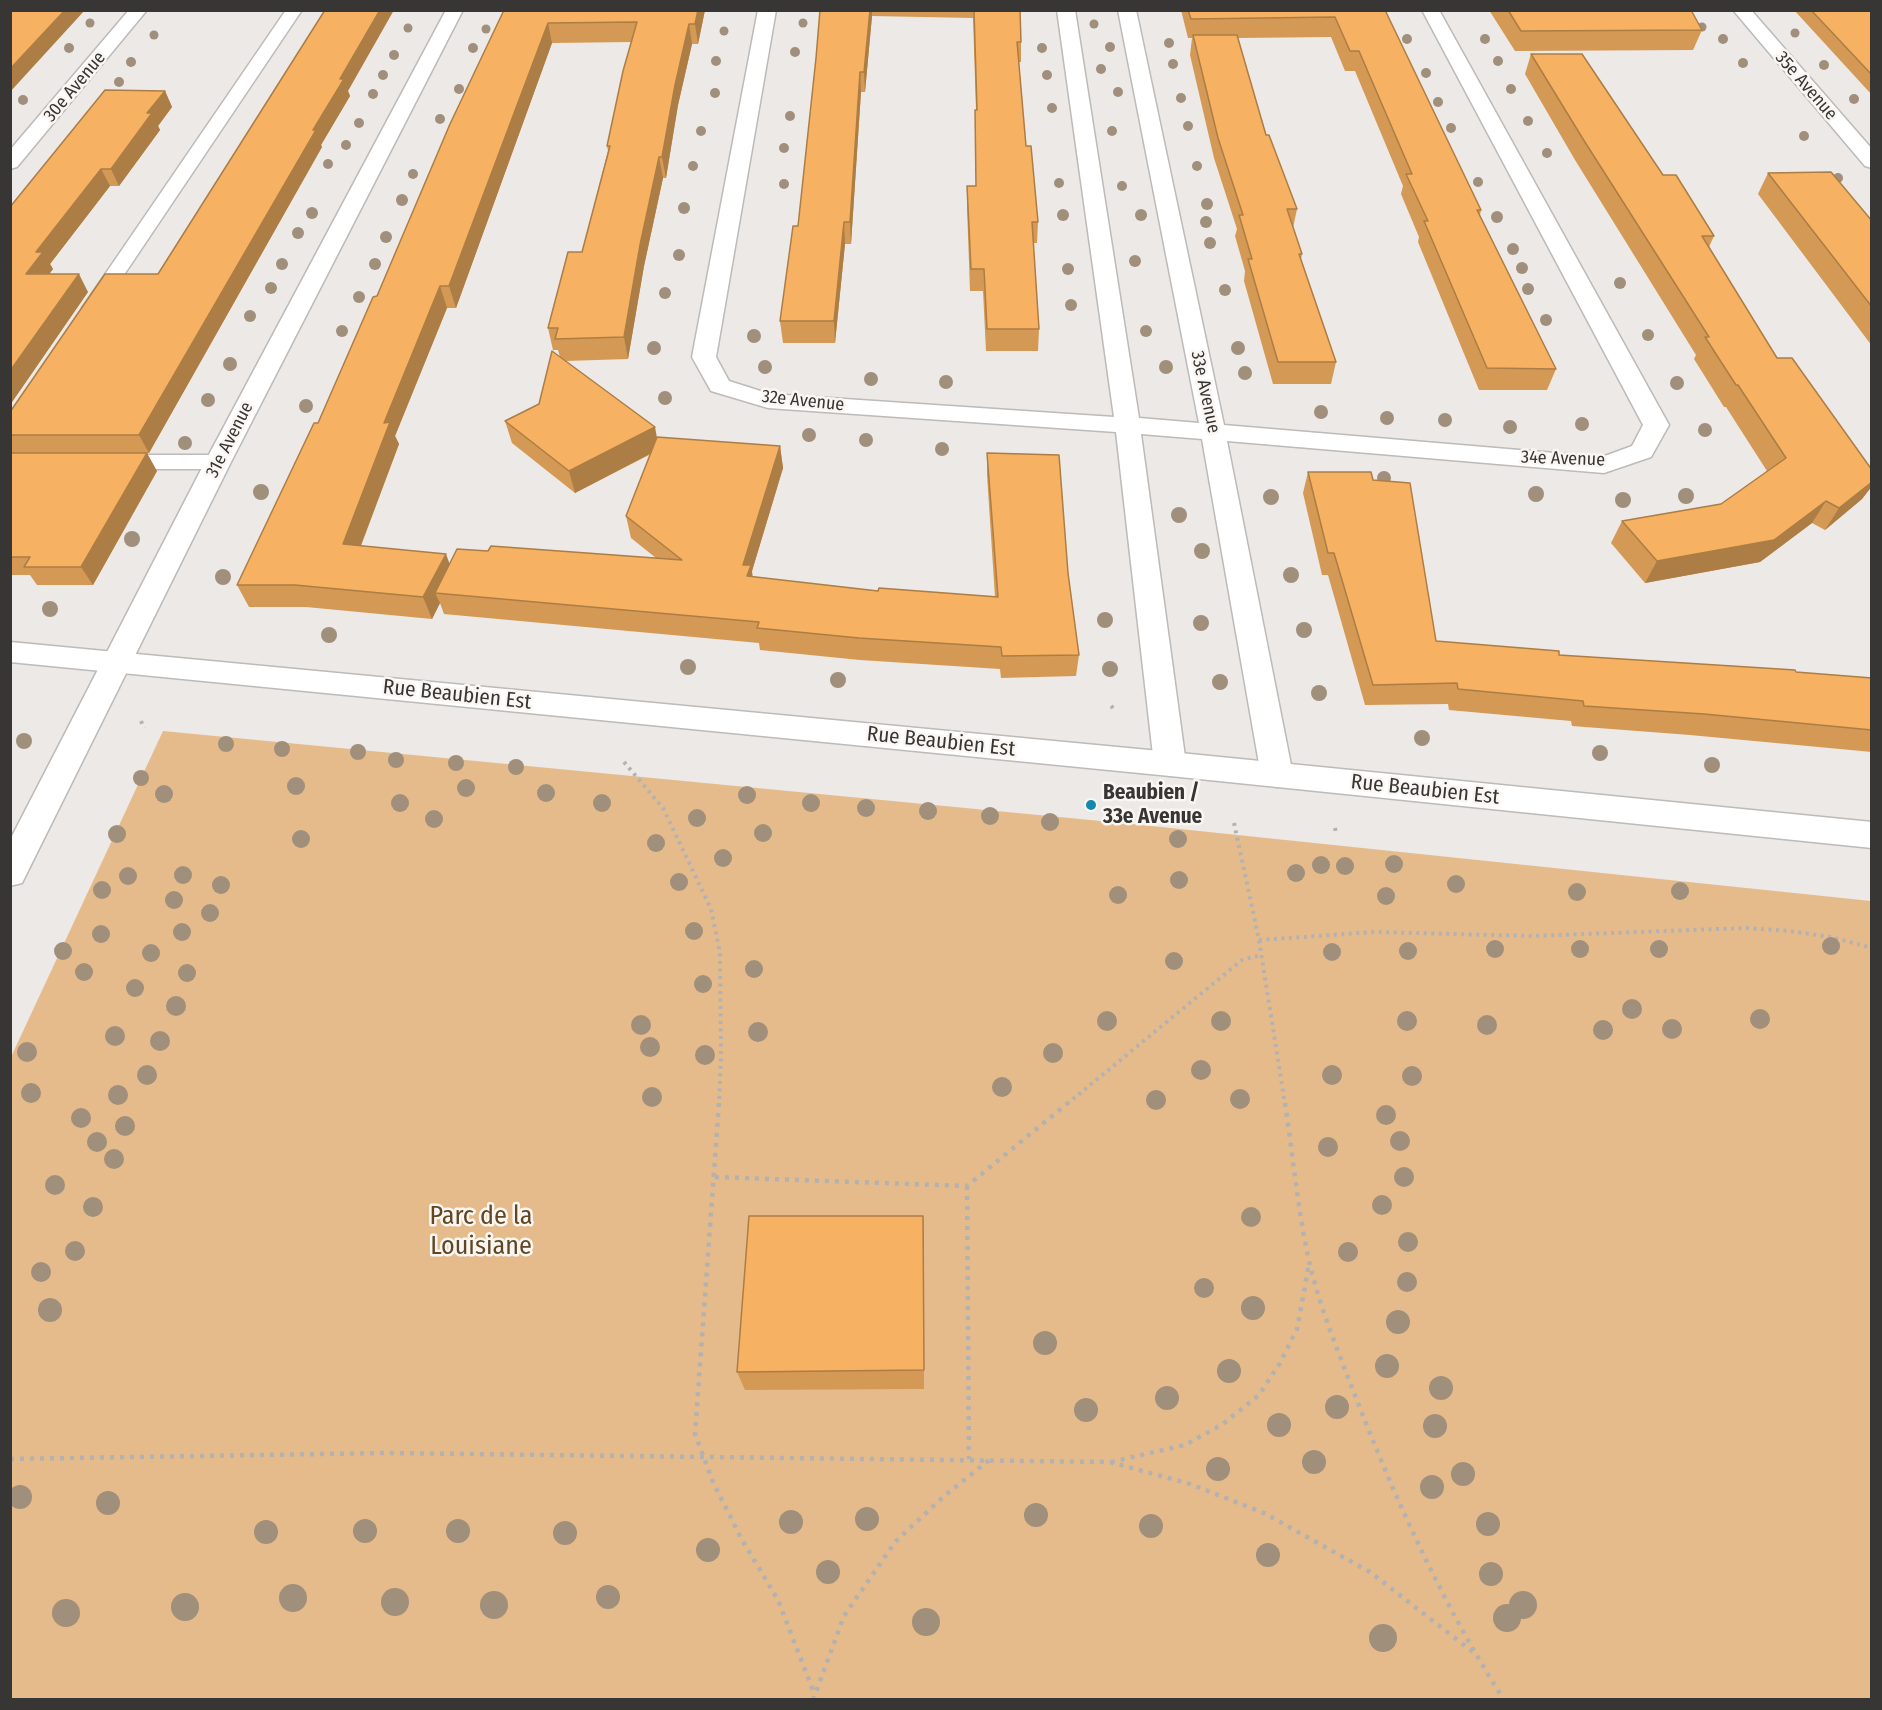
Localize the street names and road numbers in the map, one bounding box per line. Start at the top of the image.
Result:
street label: 35e Avenue [1770,47,1842,125]
street label: 30e Avenue [40,48,110,126]
street label: 33e Avenue [1186,349,1224,435]
street label: 32e Avenue [761,386,845,416]
street label: 31e Avenue [202,399,258,481]
street label: 34e Avenue [1521,447,1605,471]
street label: Rue Beaubien Est [382,675,532,715]
street label: Rue Beaubien Est [866,722,1016,762]
street label: Rue Beaubien Est [1350,770,1500,810]

